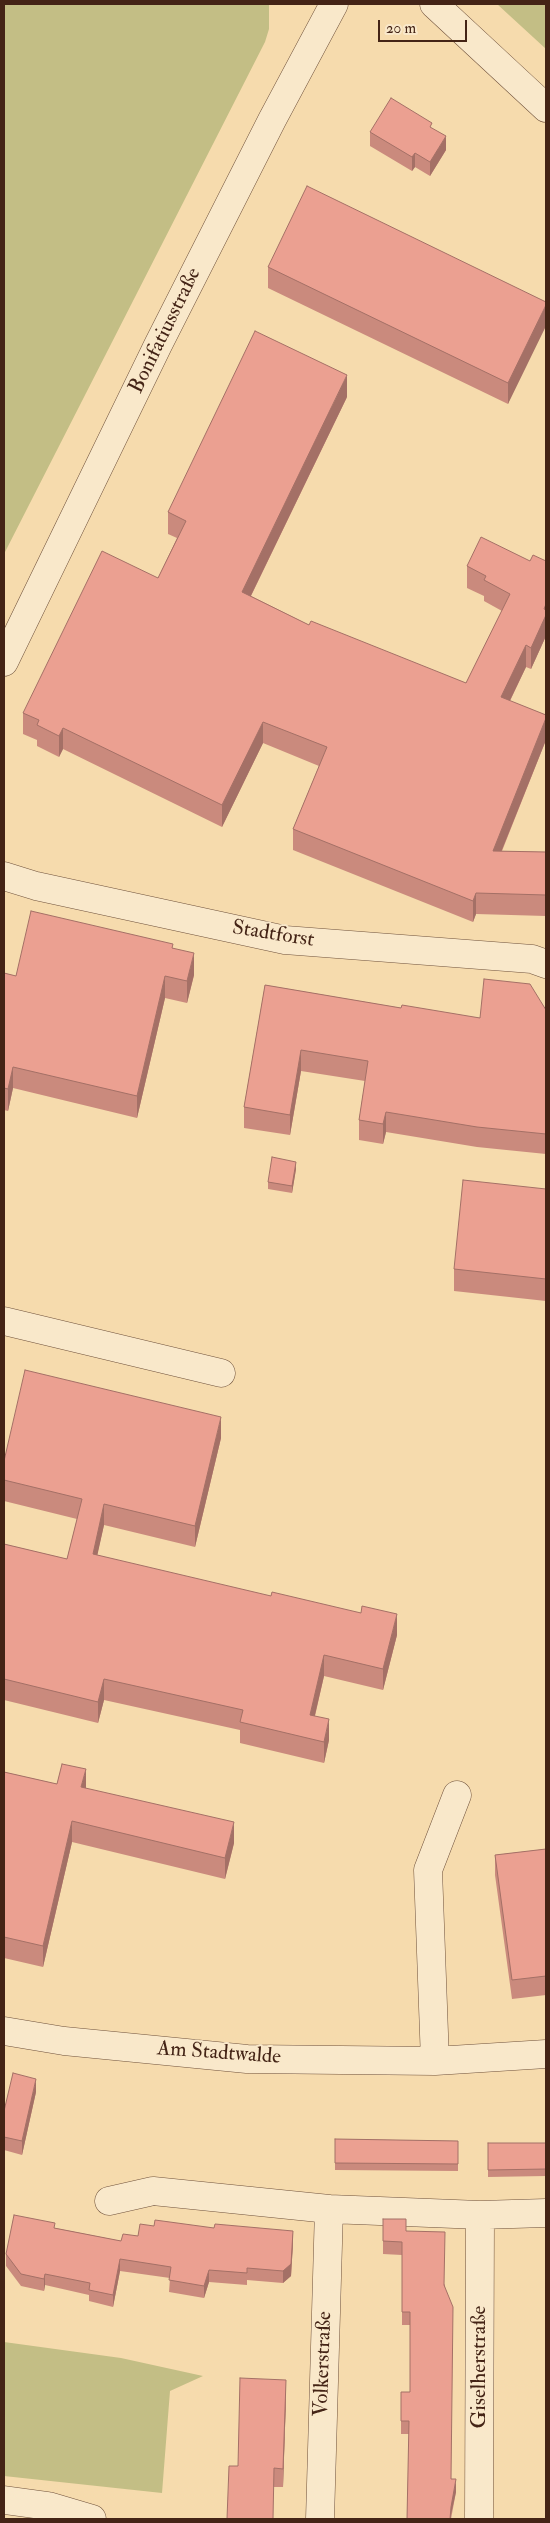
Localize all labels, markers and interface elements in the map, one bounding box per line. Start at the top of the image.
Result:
scale bar [380,10,469,42]
text: 20 m [386,19,416,38]
street label: Bonifatiusstraße [125,264,207,398]
street label: Stadtforst [230,916,316,954]
street label: Am Stadtwalde [156,2037,282,2071]
street label: Giselherstraße [467,2306,493,2428]
street label: Volkerstraße [310,2311,338,2417]

